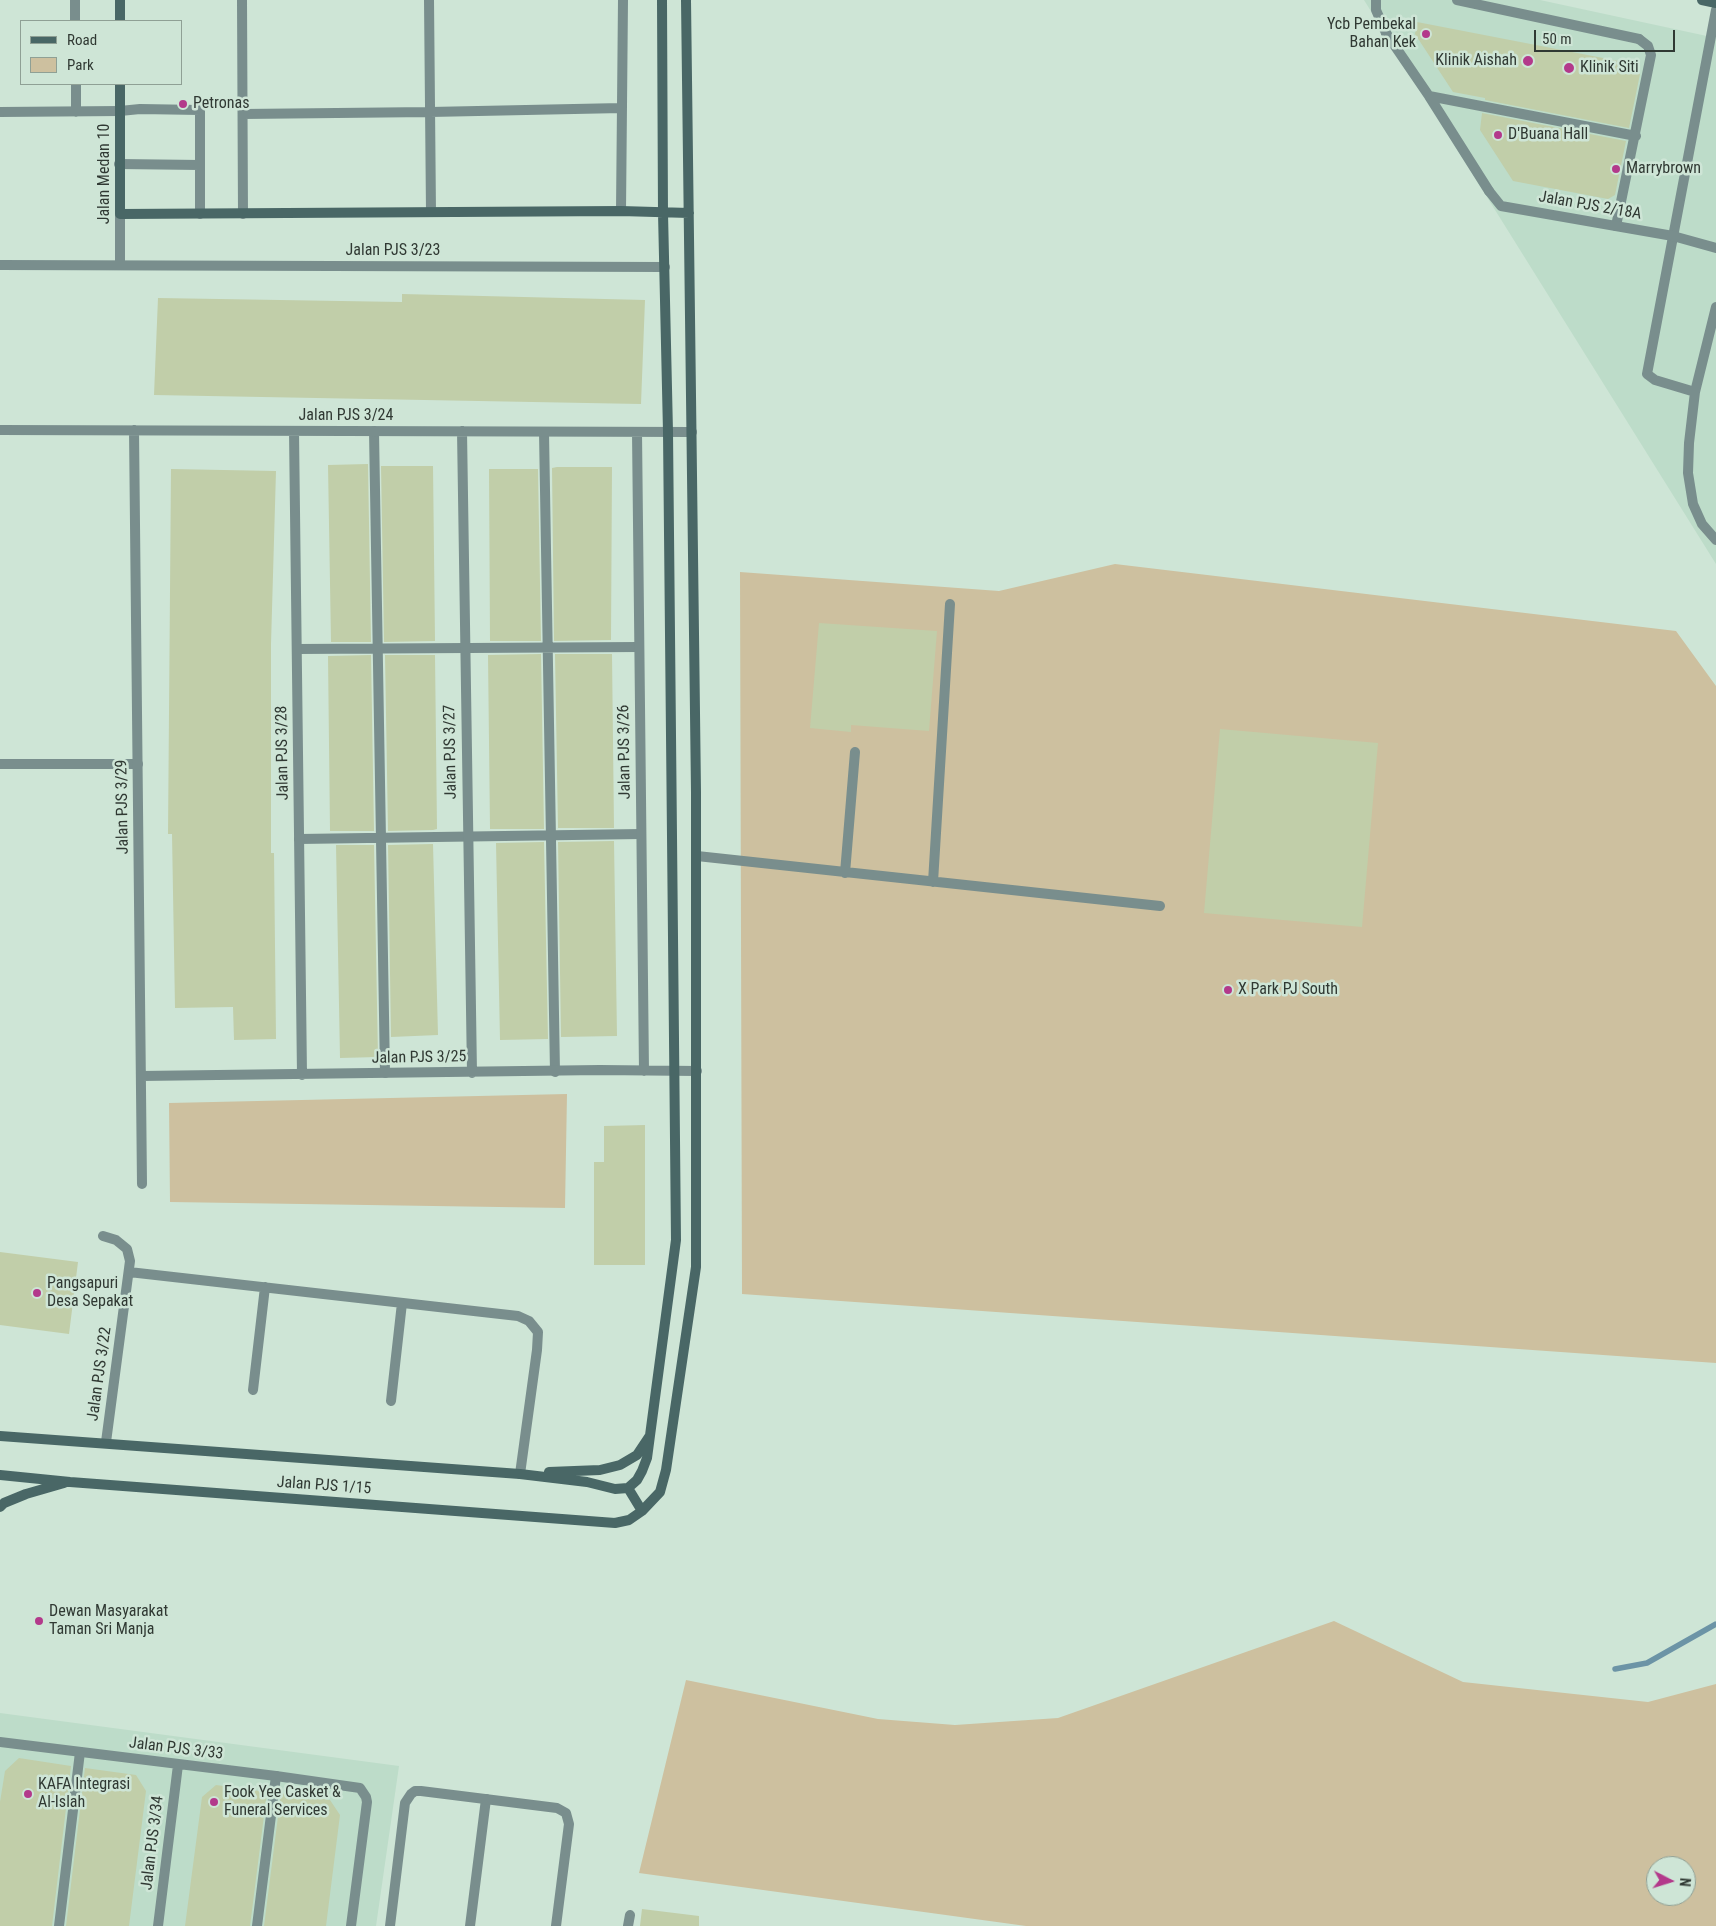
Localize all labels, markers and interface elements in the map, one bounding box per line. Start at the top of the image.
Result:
place label: Ycb Pembekal Bahan Kek [1327,15,1416,53]
legend [20,20,182,85]
scale bar [1536,20,1677,52]
marker: Ycb Pembekal Bahan Kek [1420,28,1432,40]
text: 50 m [1542,30,1572,48]
text: Road [67,31,97,49]
place label: Klinik Aishah [1435,51,1517,71]
marker: Klinik Aishah [1521,54,1535,68]
text: Park [67,56,94,74]
place label: Klinik Siti [1580,58,1639,78]
marker: Klinik Siti [1562,61,1576,75]
place label: Petronas [193,94,249,114]
marker: Petronas [177,98,189,110]
street label: Jalan Medan 10 [95,124,115,224]
place label: D'Buana Hall [1508,125,1588,145]
marker: D'Buana Hall [1492,129,1504,141]
place label: Marrybrown [1626,159,1701,179]
marker: Marrybrown [1610,163,1622,175]
street label: Jalan PJS 2/18A [1537,188,1643,224]
street label: Jalan PJS 3/23 [346,241,440,261]
street label: Jalan PJS 3/24 [299,406,393,426]
street label: Jalan PJS 3/27 [441,704,461,800]
street label: Jalan PJS 3/26 [615,704,635,800]
street label: Jalan PJS 3/28 [273,705,293,801]
street label: Jalan PJS 3/29 [113,759,133,855]
place label: X Park PJ South [1238,980,1338,1000]
marker: X Park PJ South [1222,984,1234,996]
street label: Jalan PJS 3/25 [371,1048,467,1068]
place label: Pangsapuri Desa Sepakat [47,1274,133,1312]
marker: Pangsapuri Desa Sepakat [31,1287,43,1299]
street label: Jalan PJS 3/22 [84,1326,116,1422]
street label: Jalan PJS 1/15 [276,1473,372,1499]
place label: Dewan Masyarakat Taman Sri Manja [49,1602,168,1640]
marker: Dewan Masyarakat Taman Sri Manja [33,1615,45,1627]
street label: Jalan PJS 3/33 [128,1734,224,1764]
place label: KAFA Integrasi Al-Islah [38,1775,130,1813]
place label: Fook Yee Casket & Funeral Services [224,1783,341,1821]
marker: KAFA Integrasi Al-Islah [22,1788,34,1800]
street label: Jalan PJS 3/34 [138,1795,168,1891]
marker: Fook Yee Casket & Funeral Services [208,1796,220,1808]
north arrow [1646,1856,1696,1906]
text: N [1677,1877,1693,1887]

